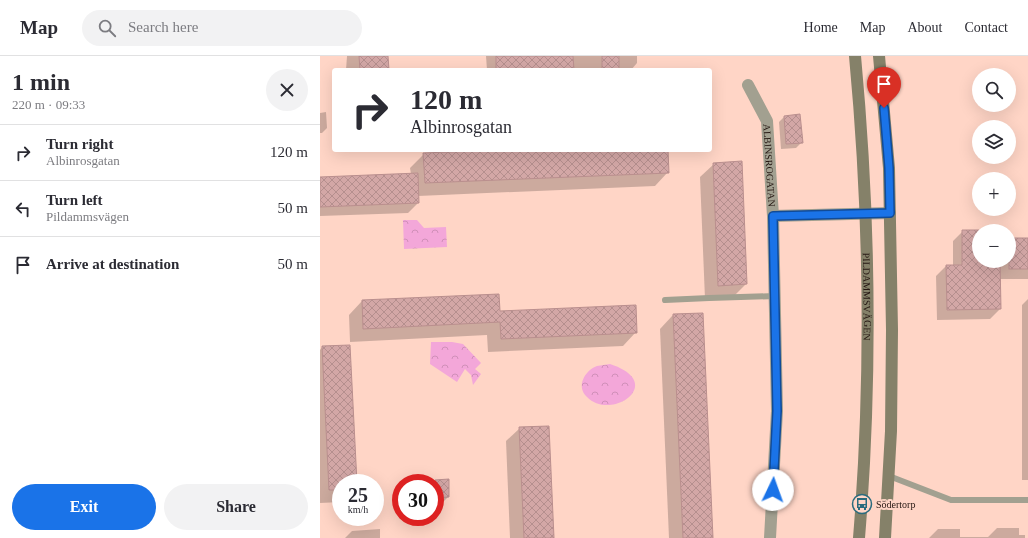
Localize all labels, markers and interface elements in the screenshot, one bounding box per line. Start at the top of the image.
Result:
search box [82,10,362,46]
text: Map [20,17,58,38]
icon: search [96,17,118,39]
text: Search here [128,19,198,35]
text: Home [804,20,838,35]
text: Map [860,20,885,35]
text: About [907,20,942,35]
text: Contact [964,20,1008,35]
pin [867,67,901,108]
map controls [972,68,1016,268]
button: search [972,68,1016,112]
text: 1 min [12,69,70,95]
button: close [266,69,308,111]
icon: arrive [873,73,895,95]
icon: right [344,84,396,136]
text: 120 m [410,84,482,115]
text: 220 m · 09:33 [12,97,85,112]
text: Albinrosgatan [410,117,512,137]
button: layers [972,120,1016,164]
street label: ALBINSROGATAN [762,123,778,207]
text: Turn right [46,136,113,152]
icon: right [12,142,34,164]
text: 120 m [270,144,308,160]
text: Albinrosgatan [46,153,120,168]
button: + [972,172,1016,216]
text: Turn left [46,192,103,208]
icon: left [12,198,34,220]
text: 50 m [278,200,308,216]
text: Pildammsvägen [46,209,129,224]
button: − [972,224,1016,268]
street label: PILDAMMSVÄGEN [861,253,873,341]
icon: arrive [12,254,34,276]
text: Arrive at destination [46,256,179,272]
text: 50 m [278,256,308,272]
position arrow [752,469,794,511]
speed limit sign: 30 [392,474,444,526]
button: Exit [12,484,156,530]
button: Share [164,484,308,530]
text: 25 [348,484,368,506]
bus stop icon: Södertorp [851,493,873,515]
place label: Södertorp [876,499,915,510]
text: km/h [348,504,368,515]

